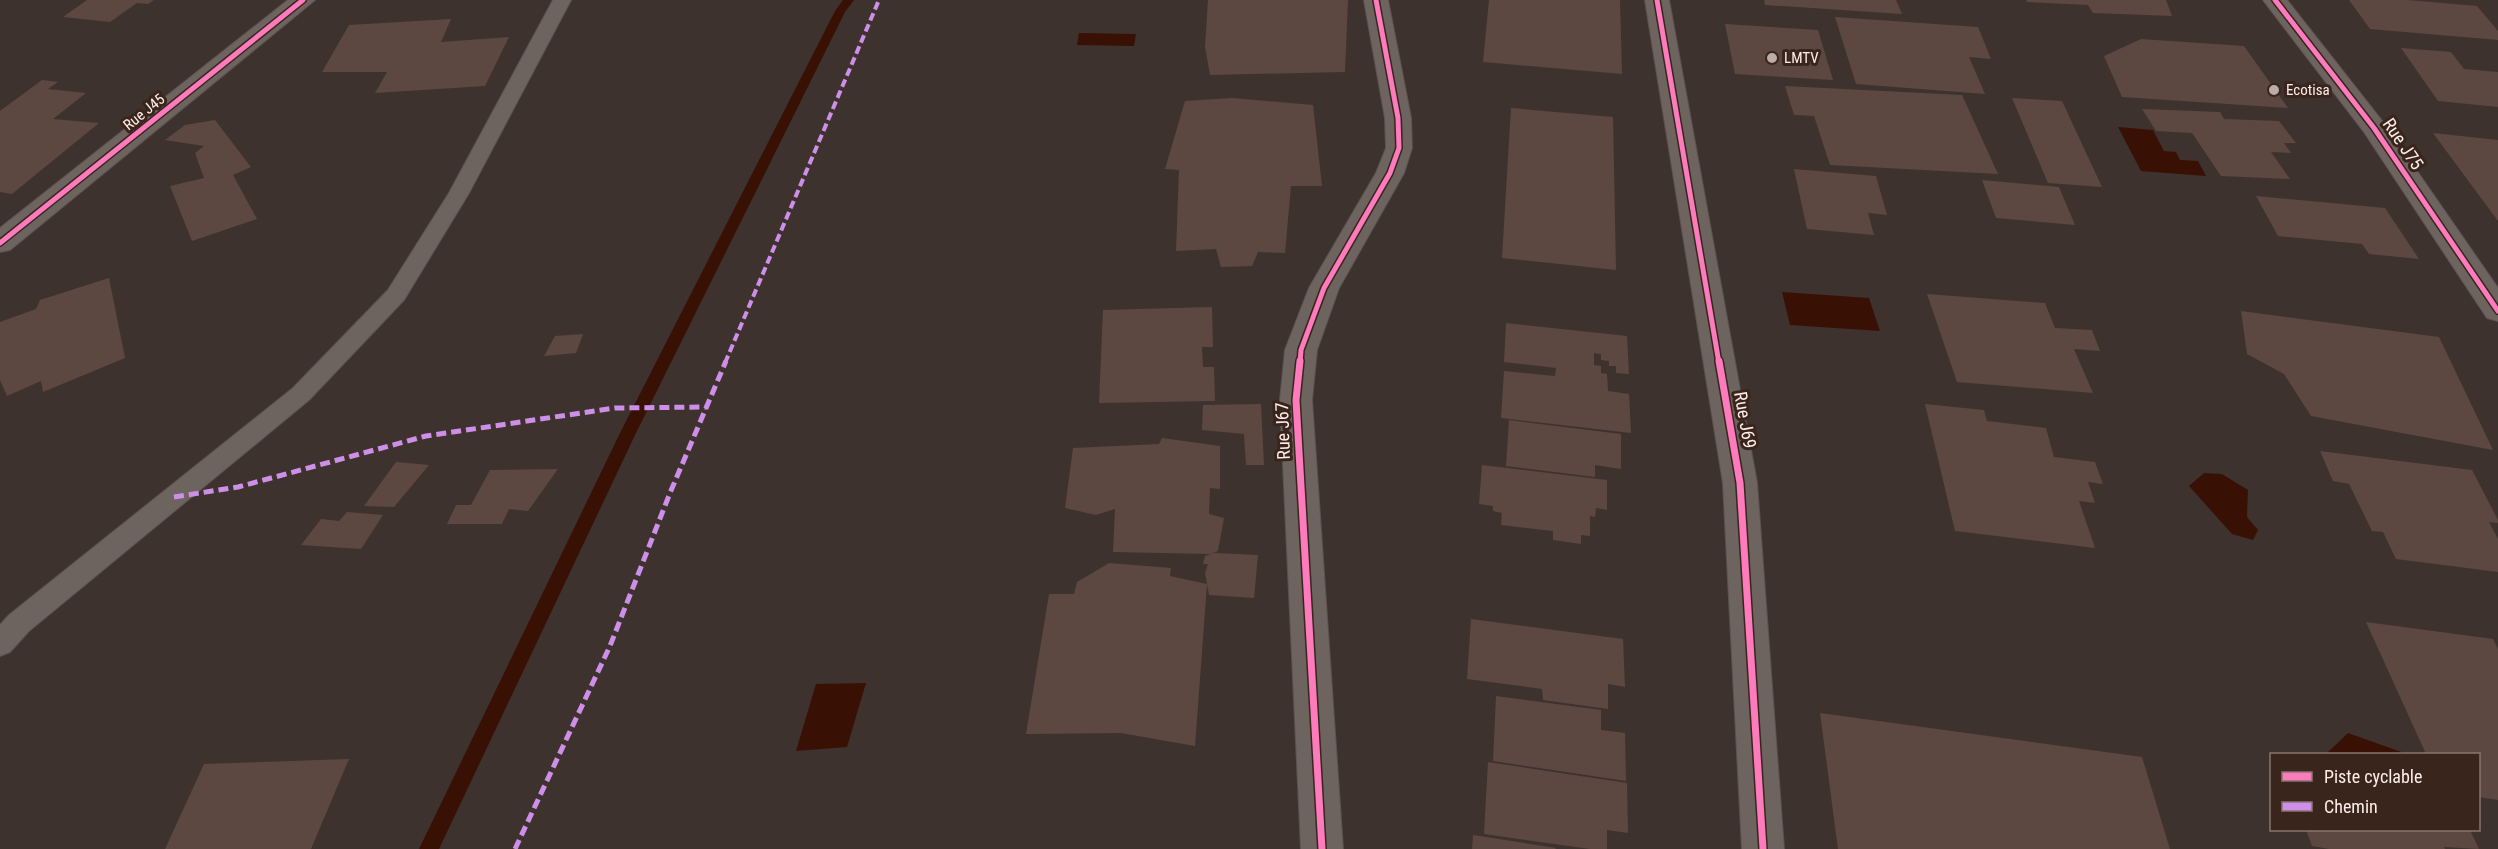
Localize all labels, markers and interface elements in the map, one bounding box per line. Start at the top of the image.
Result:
place label: LMTV [1784,49,1819,67]
marker: LMTV [1765,51,1779,65]
place label: Ecotisa [2286,81,2330,99]
marker: Ecotisa [2267,83,2281,97]
street label: Rue J45 [120,90,168,134]
street label: Rue J75 [2379,114,2428,173]
street label: Rue J69 [1730,390,1761,450]
street label: Rue J67 [1271,402,1294,460]
legend [2270,753,2480,831]
text: Piste cyclable [2324,766,2422,787]
text: Chemin [2324,796,2378,817]

